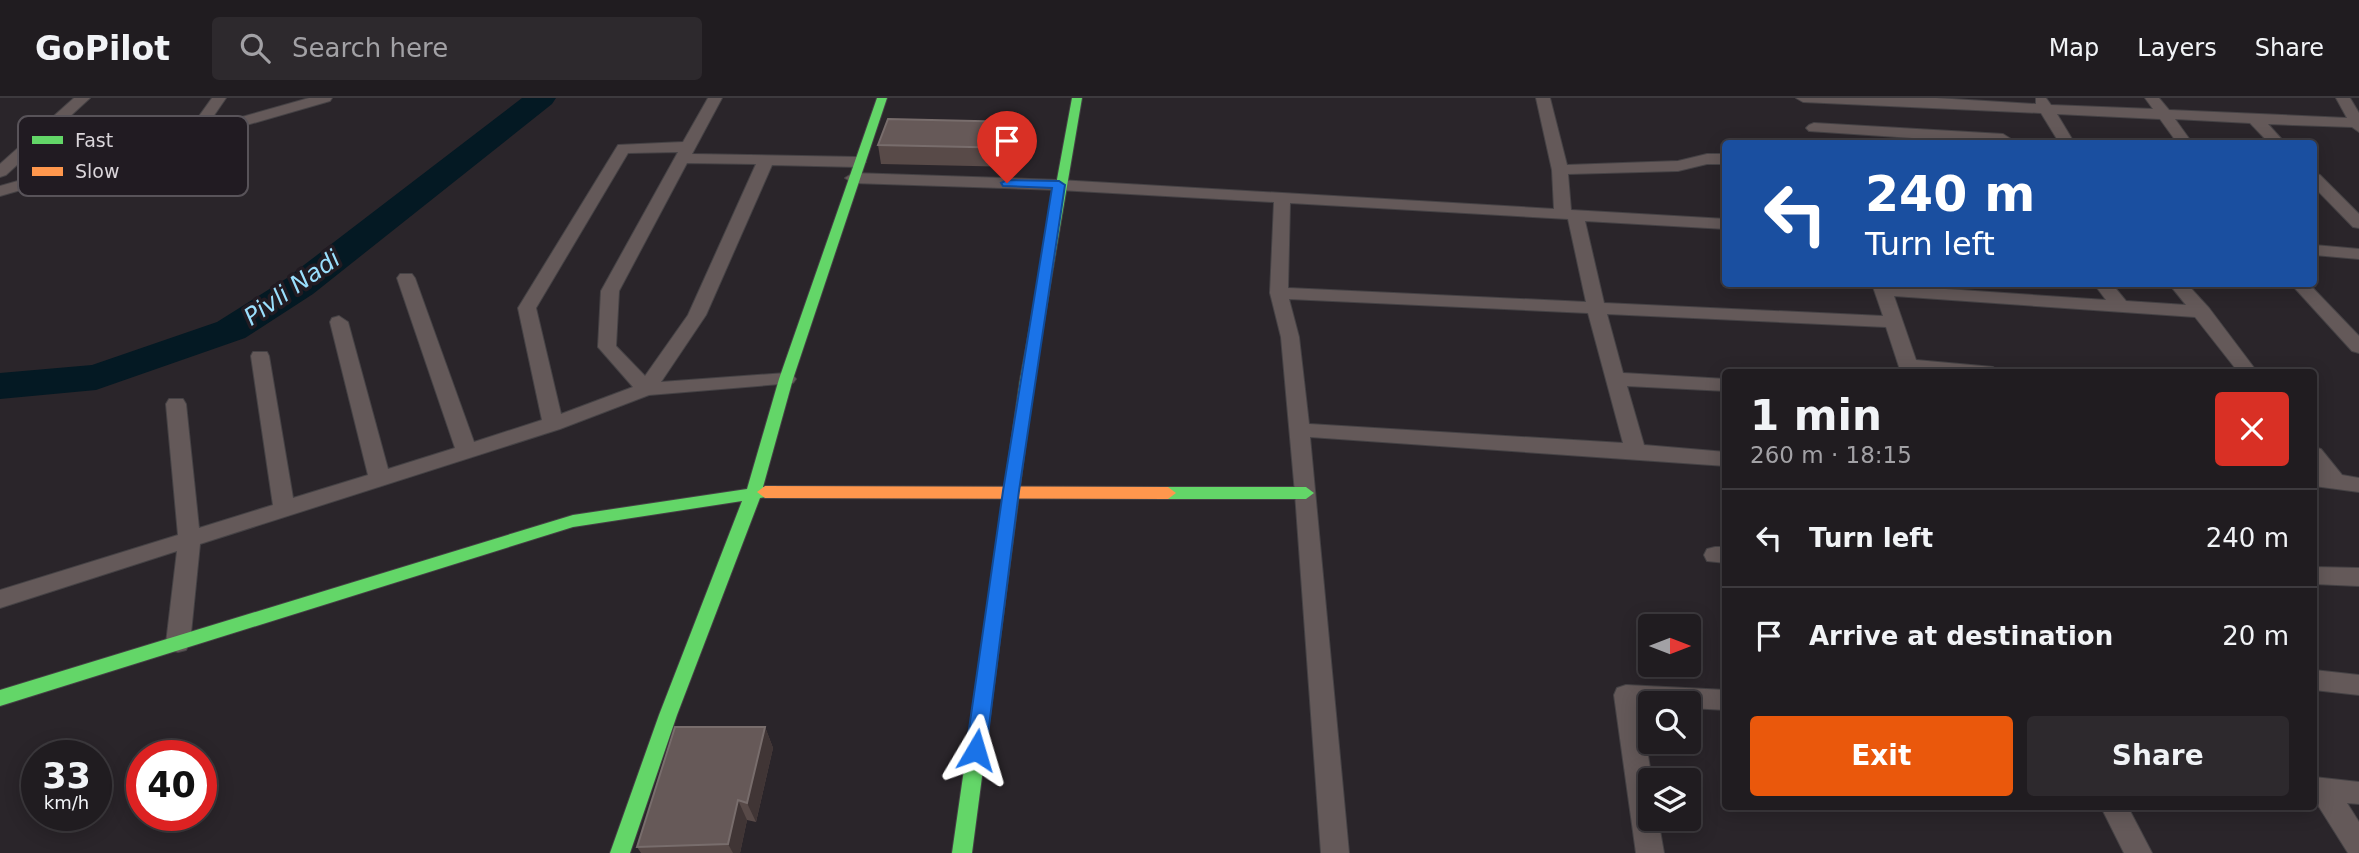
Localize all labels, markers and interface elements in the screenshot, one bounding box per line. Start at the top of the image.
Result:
search box [212,17,702,80]
text: GoPilot [35,29,170,68]
icon: search [236,29,274,67]
text: Search here [292,33,448,63]
text: Map [2049,34,2099,62]
text: Layers [2137,34,2217,62]
text: Share [2255,34,2324,62]
pin [977,111,1037,183]
legend [18,116,248,196]
icon: arrive [988,122,1026,160]
text: Fast [75,129,113,151]
text: Slow [75,160,120,182]
text: 240 m [1865,166,2035,223]
icon: left [1750,168,1841,259]
text: Turn left [1865,225,1995,263]
water label: Pivli Nadi [239,245,346,331]
text: 1 min [1750,391,1882,440]
button: close [2215,392,2289,466]
text: 260 m · 18:15 [1750,442,1912,468]
icon: left [1750,519,1788,557]
text: Turn left [1809,523,1933,553]
text: 240 m [2206,523,2289,553]
north arrow [1638,614,1701,677]
map controls [1638,614,1701,831]
icon: arrive [1750,617,1788,655]
text: Arrive at destination [1809,621,2113,651]
text: 20 m [2222,621,2289,651]
button: search [1638,691,1701,754]
position arrow [939,713,1013,787]
button: Exit [1750,716,2013,796]
button: Share [2027,716,2289,796]
speed limit sign: 40 [126,740,217,831]
text: 33 [42,756,91,796]
button: layers [1638,768,1701,831]
text: km/h [44,792,89,813]

